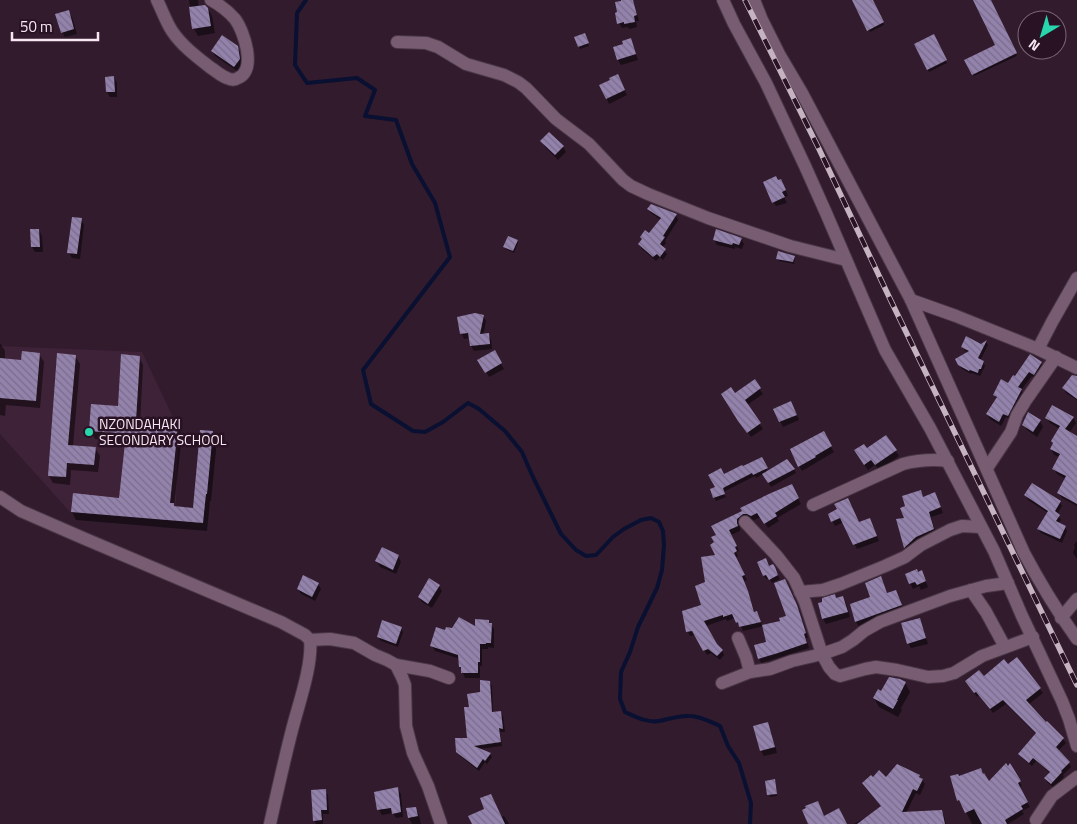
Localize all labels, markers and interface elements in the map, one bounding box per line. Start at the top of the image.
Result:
scale bar [12,10,99,42]
north arrow [1017,10,1067,60]
text: 50 m [20,15,53,38]
text: N [1023,34,1044,57]
place label: NZONDAHAKI SECONDARY SCHOOL [99,413,227,450]
marker: NZONDAHAKI SECONDARY SCHOOL [83,426,95,438]

